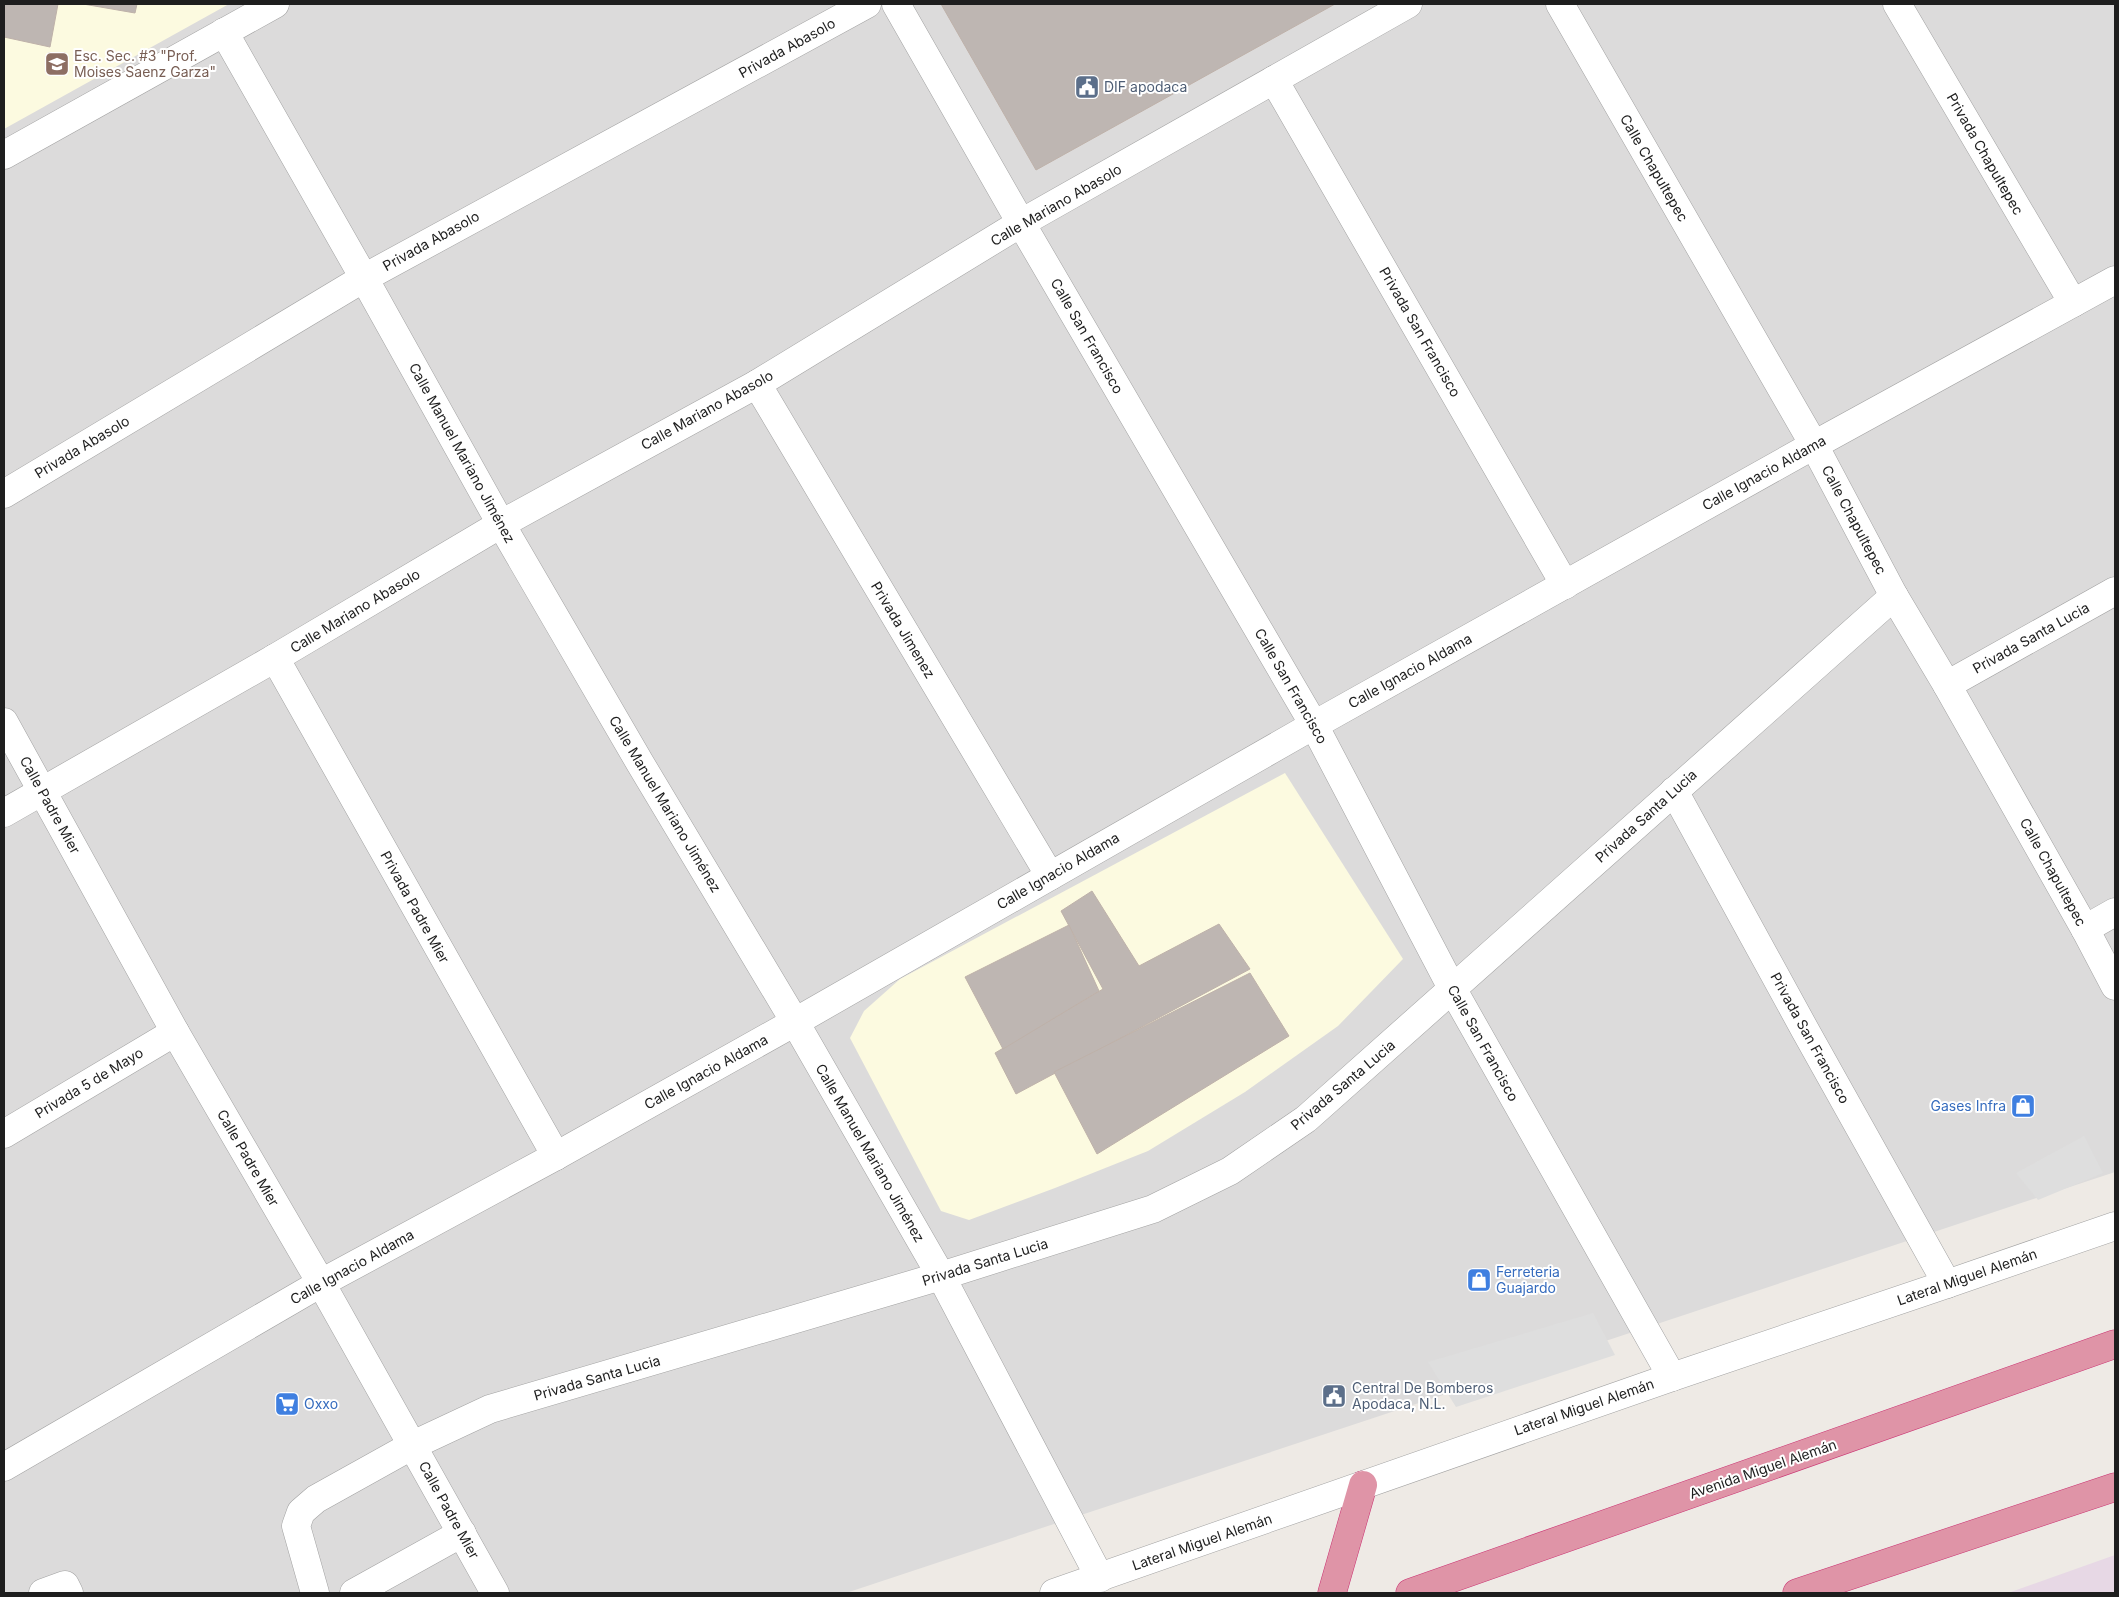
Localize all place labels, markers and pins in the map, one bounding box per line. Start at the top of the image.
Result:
place label: Esc. Sec. #3 "Prof. Moises Saenz Garza" [74,47,216,80]
school or university icon: Esc. Sec. #3 "Prof. Moises Saenz Garza" [44,51,70,77]
public building icon: DIF apodaca [1074,74,1100,100]
place label: DIF apodaca [1104,78,1187,95]
shop icon: Gases Infra [2010,1093,2036,1119]
place label: Gases Infra [1930,1097,2006,1114]
place label: Ferreteria Guajardo [1496,1263,1560,1296]
shop icon: Ferreteria Guajardo [1466,1267,1492,1293]
place label: Central De Bomberos Apodaca, N.L. [1352,1379,1493,1412]
public building icon: Central De Bomberos Apodaca, N.L. [1321,1383,1347,1409]
supermarket icon: Oxxo [274,1391,300,1417]
place label: Oxxo [304,1395,338,1412]

